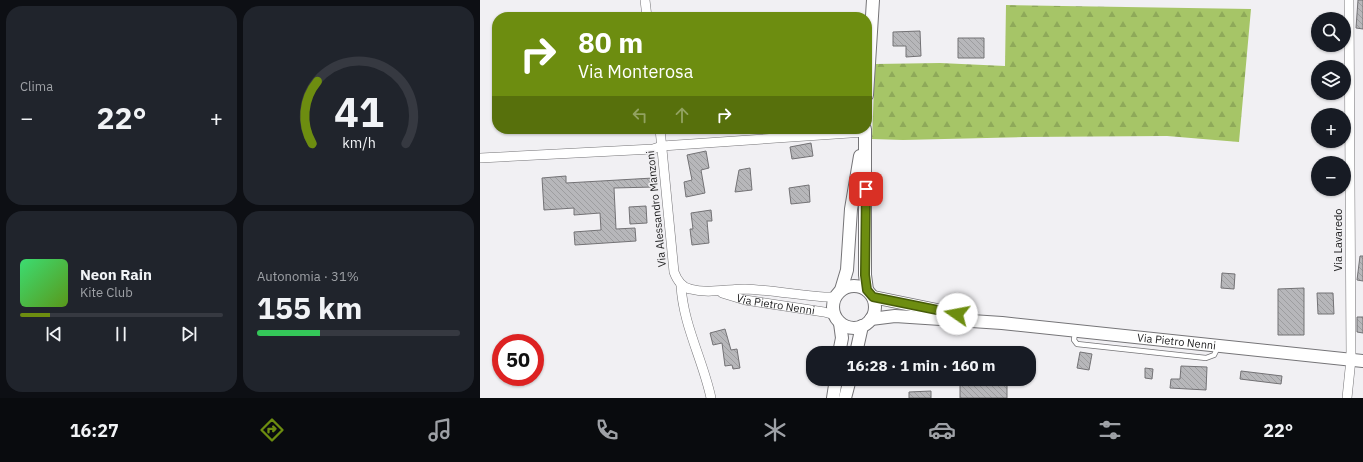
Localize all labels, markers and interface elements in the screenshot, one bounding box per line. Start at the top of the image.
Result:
map controls [1311,12,1351,196]
button: search [1311,12,1351,52]
text: 80 m [578,24,643,61]
icon: right [512,28,564,80]
text: Via Monterosa [578,60,693,83]
button: layers [1311,60,1351,100]
text: Clima [20,78,53,95]
text: 41 [334,83,383,137]
text: 22° [96,98,147,137]
text: − [20,103,33,132]
text: + [210,103,223,132]
icon: left [629,104,651,126]
icon: ahead [671,104,693,126]
icon: right [713,104,735,126]
button: + [1311,108,1351,148]
text: km/h [342,132,375,151]
street label: Via Alessandro Manzoni [643,150,669,268]
button: − [1311,156,1351,196]
pin [849,172,883,206]
icon: arrive [855,178,877,200]
street label: Via Lavaredo [1331,209,1345,271]
text: Neon Rain [80,265,152,284]
text: Autonomia · 31% [257,268,359,285]
text: Kite Club [80,284,133,301]
text: 155 km [257,288,362,327]
street label: Via Pietro Nenni [735,291,816,318]
position arrow [936,293,978,335]
icon: previous [43,323,65,345]
icon: pause [110,323,132,345]
icon: next [178,323,200,345]
street label: Via Pietro Nenni [1137,330,1217,352]
speed limit sign: 50 [492,334,544,386]
text: 16:28 · 1 min · 160 m [847,356,995,375]
icon: directions [258,416,286,444]
icon: music [426,416,454,444]
icon: phone [593,416,621,444]
icon: climate [761,416,789,444]
icon: car [928,416,956,444]
icon: filters [1096,416,1124,444]
text: 16:27 [70,419,119,442]
text: 22° [1263,419,1293,442]

